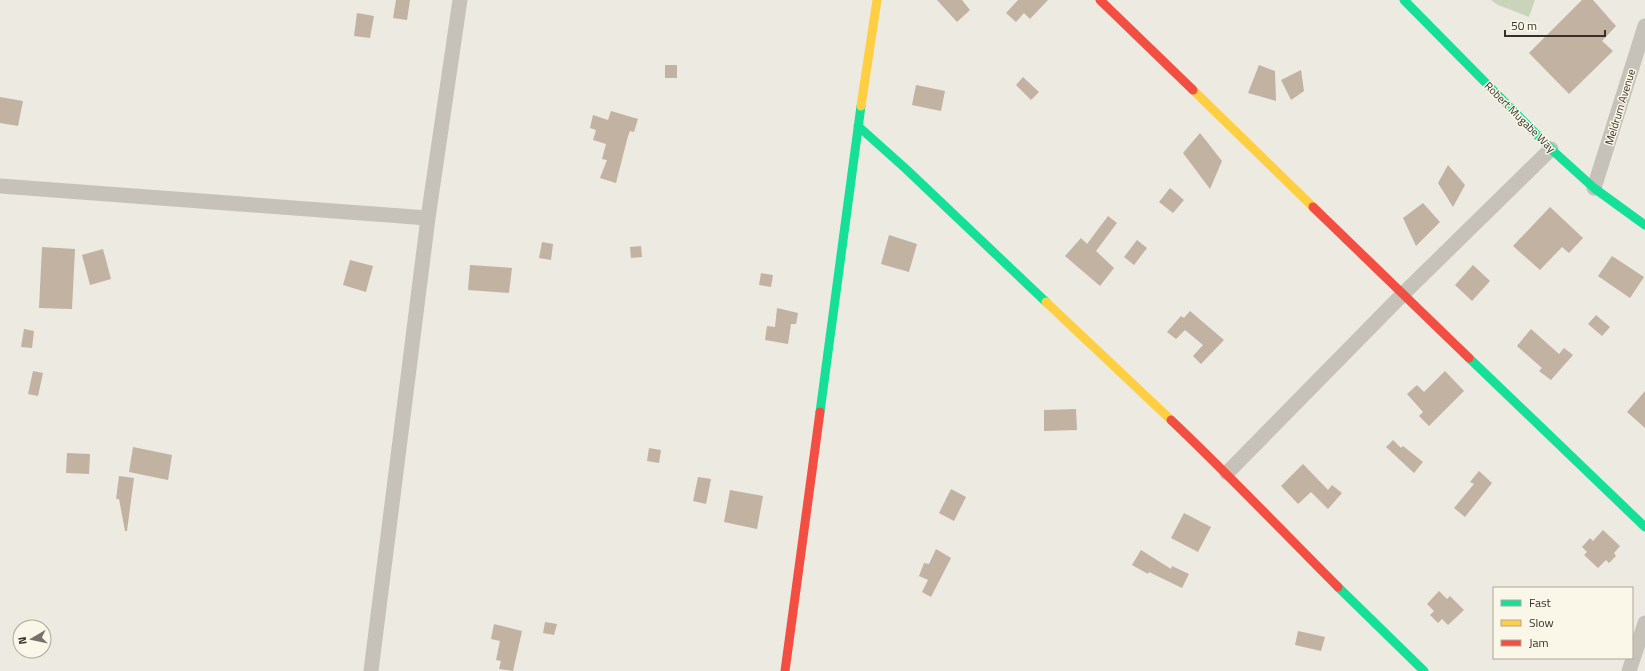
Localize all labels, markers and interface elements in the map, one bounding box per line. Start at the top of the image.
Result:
scale bar [1505,12,1605,38]
text: 50 m [1511,16,1537,35]
street label: Meldrum Avenue [1601,67,1639,147]
street label: Robert Mugabe Way [1481,78,1559,156]
legend [1493,587,1633,659]
text: Fast [1529,593,1552,612]
text: Slow [1529,613,1554,632]
north arrow [12,619,52,659]
text: Jam [1529,633,1549,652]
text: N [14,636,31,646]

